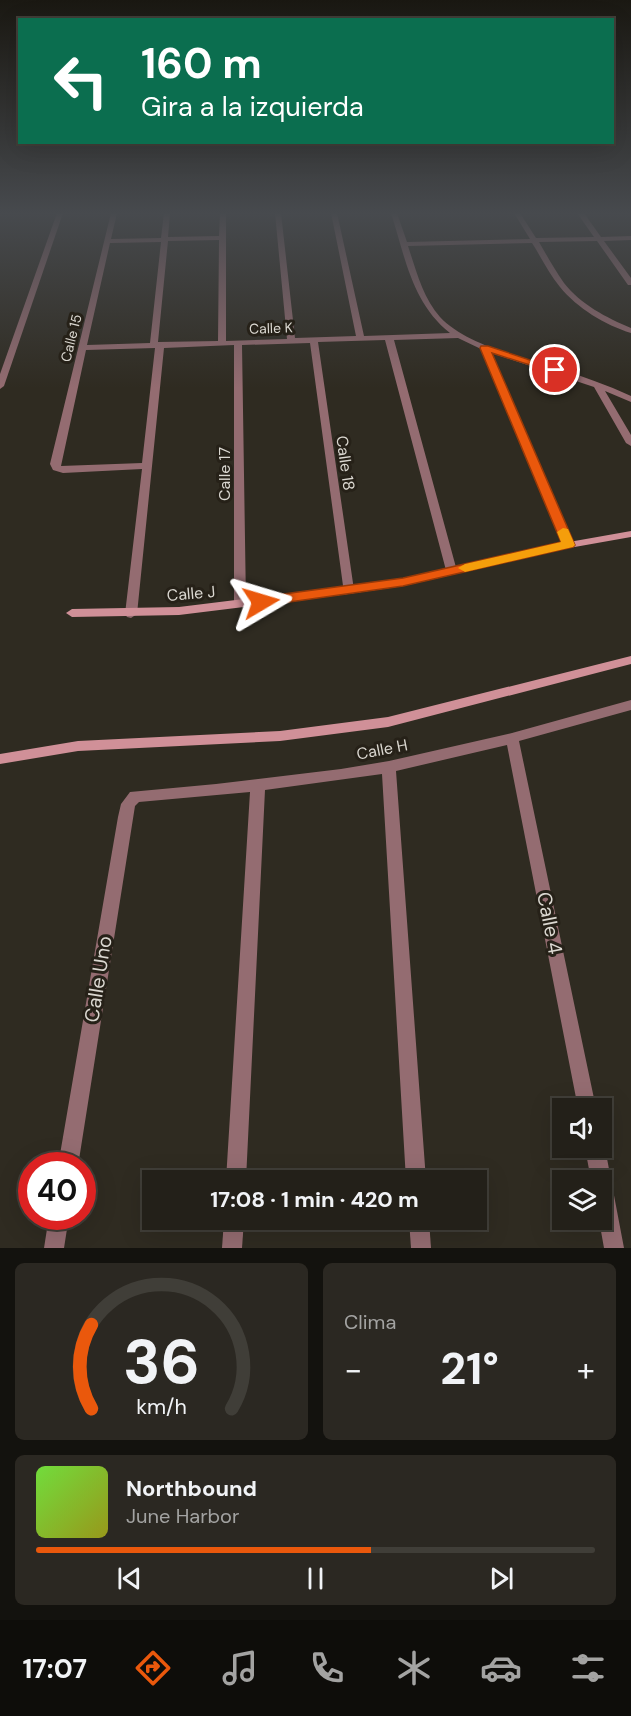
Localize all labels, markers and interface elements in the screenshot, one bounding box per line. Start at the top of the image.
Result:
text: 160 m [141,36,262,91]
icon: left [42,42,120,120]
text: Gira a la izquierda [141,89,364,124]
street label: Calle 15 [56,312,86,364]
street label: Calle K [249,318,293,338]
pin [529,344,580,395]
icon: arrive [538,353,571,386]
street label: Calle 18 [331,434,360,492]
street label: Calle 17 [214,447,235,501]
position arrow [229,570,293,634]
street label: Calle J [166,581,216,606]
street label: Calle H [355,734,409,765]
street label: Calle 4 [531,890,569,956]
street label: Calle Uno [78,934,118,1024]
map controls [552,1098,612,1230]
button: sound [552,1098,612,1158]
speed limit sign: 40 [18,1152,96,1230]
button: layers [552,1170,612,1230]
text: 17:08 · 1 min · 420 m [210,1185,419,1214]
text: Clima [344,1309,396,1335]
text: 36 [123,1321,200,1402]
text: 21° [440,1339,499,1398]
text: − [344,1348,362,1391]
text: + [577,1348,595,1391]
text: km/h [136,1393,187,1421]
text: Northbound [126,1474,257,1503]
text: June Harbor [126,1503,239,1529]
icon: previous [113,1562,146,1595]
icon: pause [299,1562,332,1595]
icon: next [485,1562,518,1595]
icon: directions [132,1647,174,1689]
icon: music [219,1647,261,1689]
icon: phone [306,1647,348,1689]
icon: climate [393,1647,435,1689]
icon: car [480,1647,522,1689]
icon: filters [567,1647,609,1689]
text: 17:07 [22,1651,87,1686]

